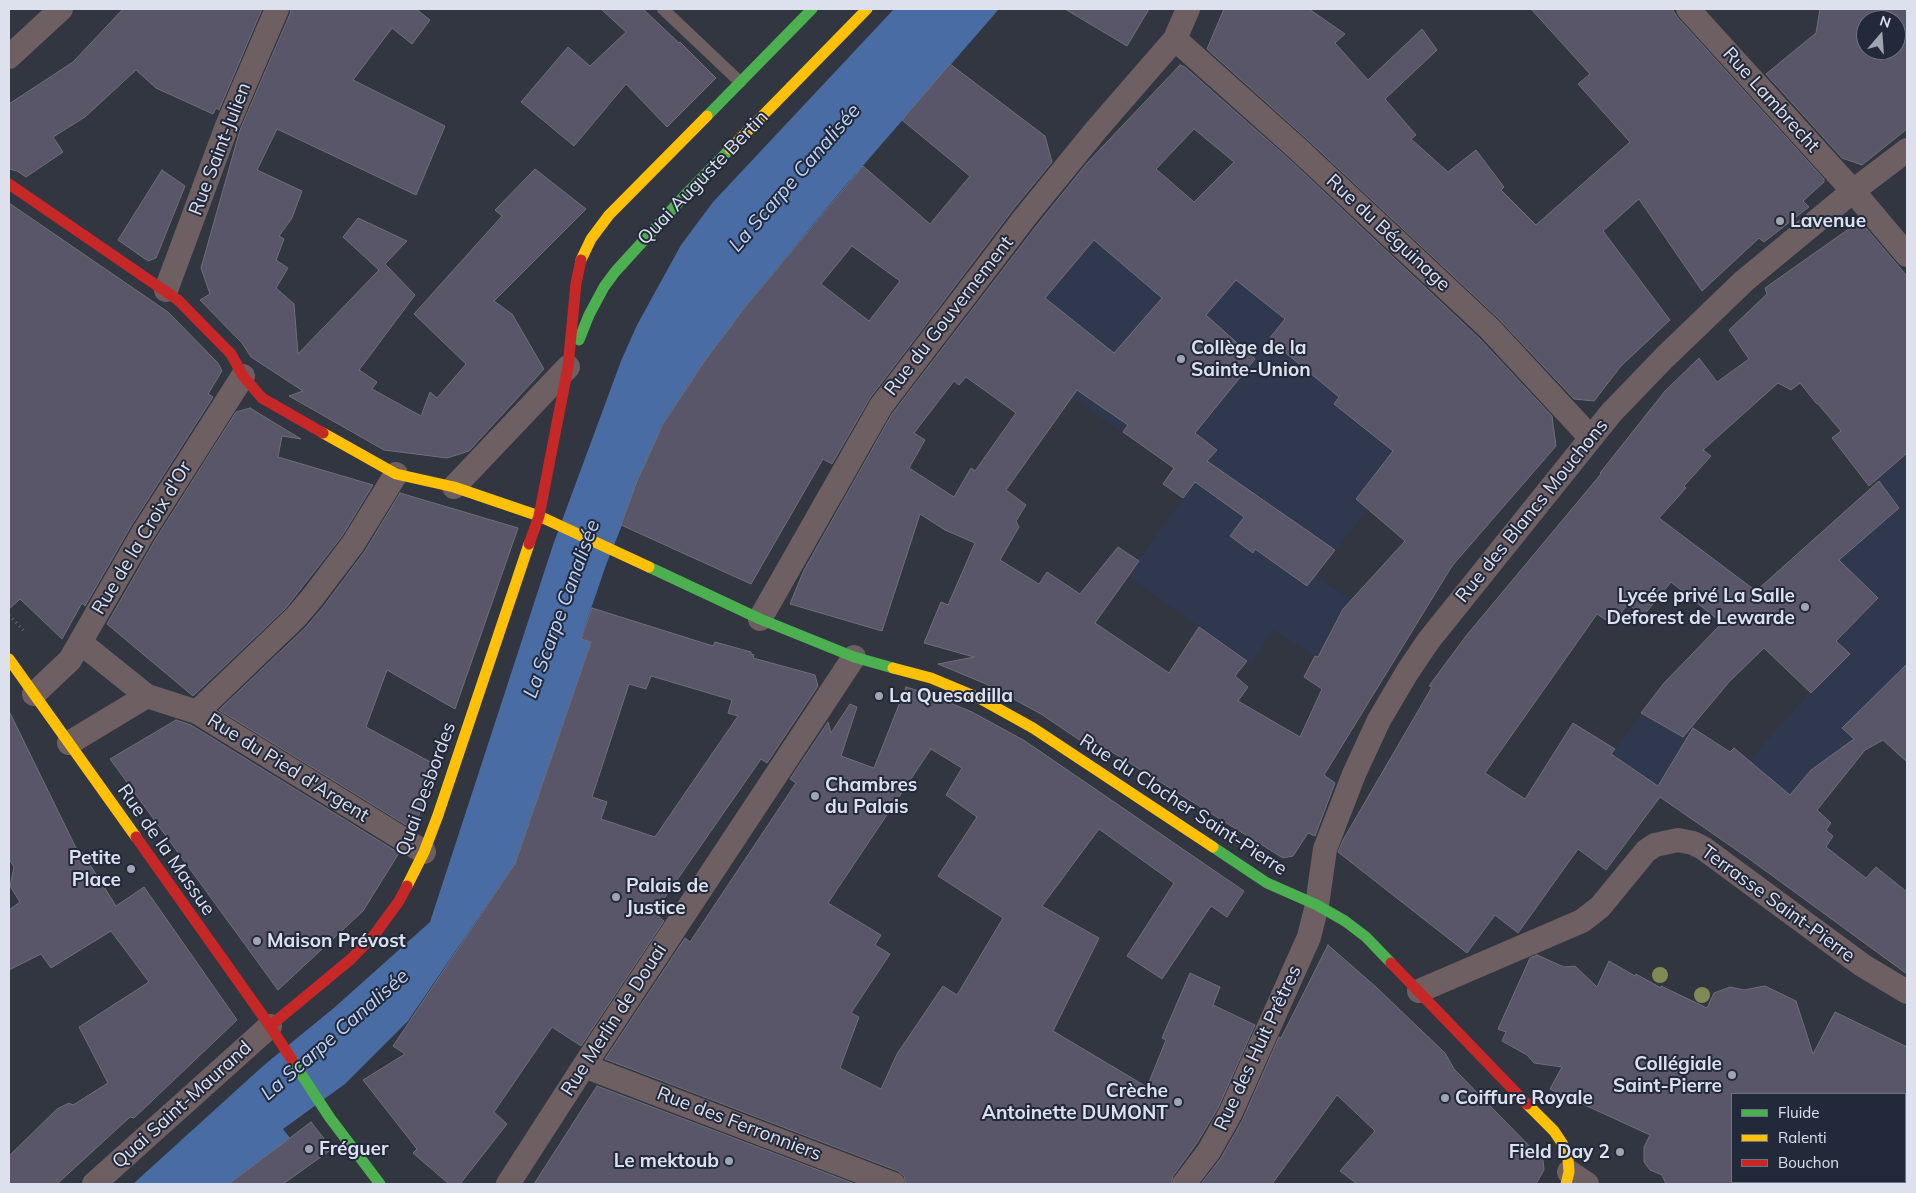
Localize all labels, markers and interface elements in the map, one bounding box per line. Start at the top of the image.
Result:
north arrow [1856,10,1906,60]
text: N [1878,11,1893,32]
street label: Rue Lambrecht [1718,43,1824,157]
street label: Rue Saint-Julien [184,80,256,218]
water label: La Scarpe Canalisée [724,99,866,257]
street label: Quai Auguste Bertin [633,106,773,250]
street label: Rue du Béguinage [1321,170,1455,296]
place label: Lavenue [1790,210,1866,232]
marker: Lavenue [1774,215,1786,227]
street label: Rue du Gouvernement [880,232,1018,400]
place label: Collège de la Sainte-Union [1191,337,1311,381]
marker: Collège de la Sainte-Union [1175,353,1187,365]
street label: Rue des Blancs Mouchons [1451,415,1613,607]
street label: Rue de la Croix d'Or [87,457,197,619]
water label: La Scarpe Canalisée [519,517,605,701]
place label: Lycée privé La Salle Deforest de Lewarde [1607,585,1795,629]
marker: Lycée privé La Salle Deforest de Lewarde [1799,601,1811,613]
place label: La Quesadilla [889,685,1013,707]
marker: La Quesadilla [873,690,885,702]
street label: Rue du Pied d'Argent [203,709,373,827]
street label: Quai Desbordes [391,719,461,859]
street label: Rue du Clocher Saint-Pierre [1075,729,1291,881]
place label: Chambres du Palais [825,774,917,818]
street label: Rue de la Massue [112,780,220,920]
marker: Chambres du Palais [809,790,821,802]
street label: Terrasse Saint-Pierre [1697,841,1859,967]
place label: Petite Place [69,847,121,891]
marker: Petite Place [125,863,137,875]
place label: Palais de Justice [626,875,709,919]
marker: Palais de Justice [610,891,622,903]
place label: Maison Prévost [267,930,406,952]
marker: Maison Prévost [251,935,263,947]
street label: Rue Merlin de Douai [556,940,672,1100]
street label: Rue des Huit Prêtres [1210,962,1306,1134]
water label: La Scarpe Canalisée [256,964,414,1106]
street label: Quai Saint-Maurand [108,1037,256,1173]
place label: Collégiale Saint-Pierre [1613,1053,1722,1097]
marker: Collégiale Saint-Pierre [1726,1069,1738,1081]
place label: Crèche Antoinette DUMONT [982,1080,1168,1124]
street label: Rue des Ferronniers [654,1082,824,1166]
place label: Coiffure Royale [1455,1087,1593,1109]
marker: Coiffure Royale [1439,1092,1451,1104]
legend [1731,1093,1906,1183]
marker: Crèche Antoinette DUMONT [1172,1096,1184,1108]
text: Fluide [1778,1103,1819,1122]
text: Ralenti [1778,1128,1827,1147]
place label: Fréguer [319,1138,388,1160]
place label: Field Day 2 [1509,1141,1610,1163]
marker: Fréguer [303,1143,315,1155]
marker: Field Day 2 [1614,1146,1626,1158]
place label: Le mektoub [614,1150,719,1172]
text: Bouchon [1778,1153,1839,1172]
marker: Le mektoub [723,1155,735,1167]

